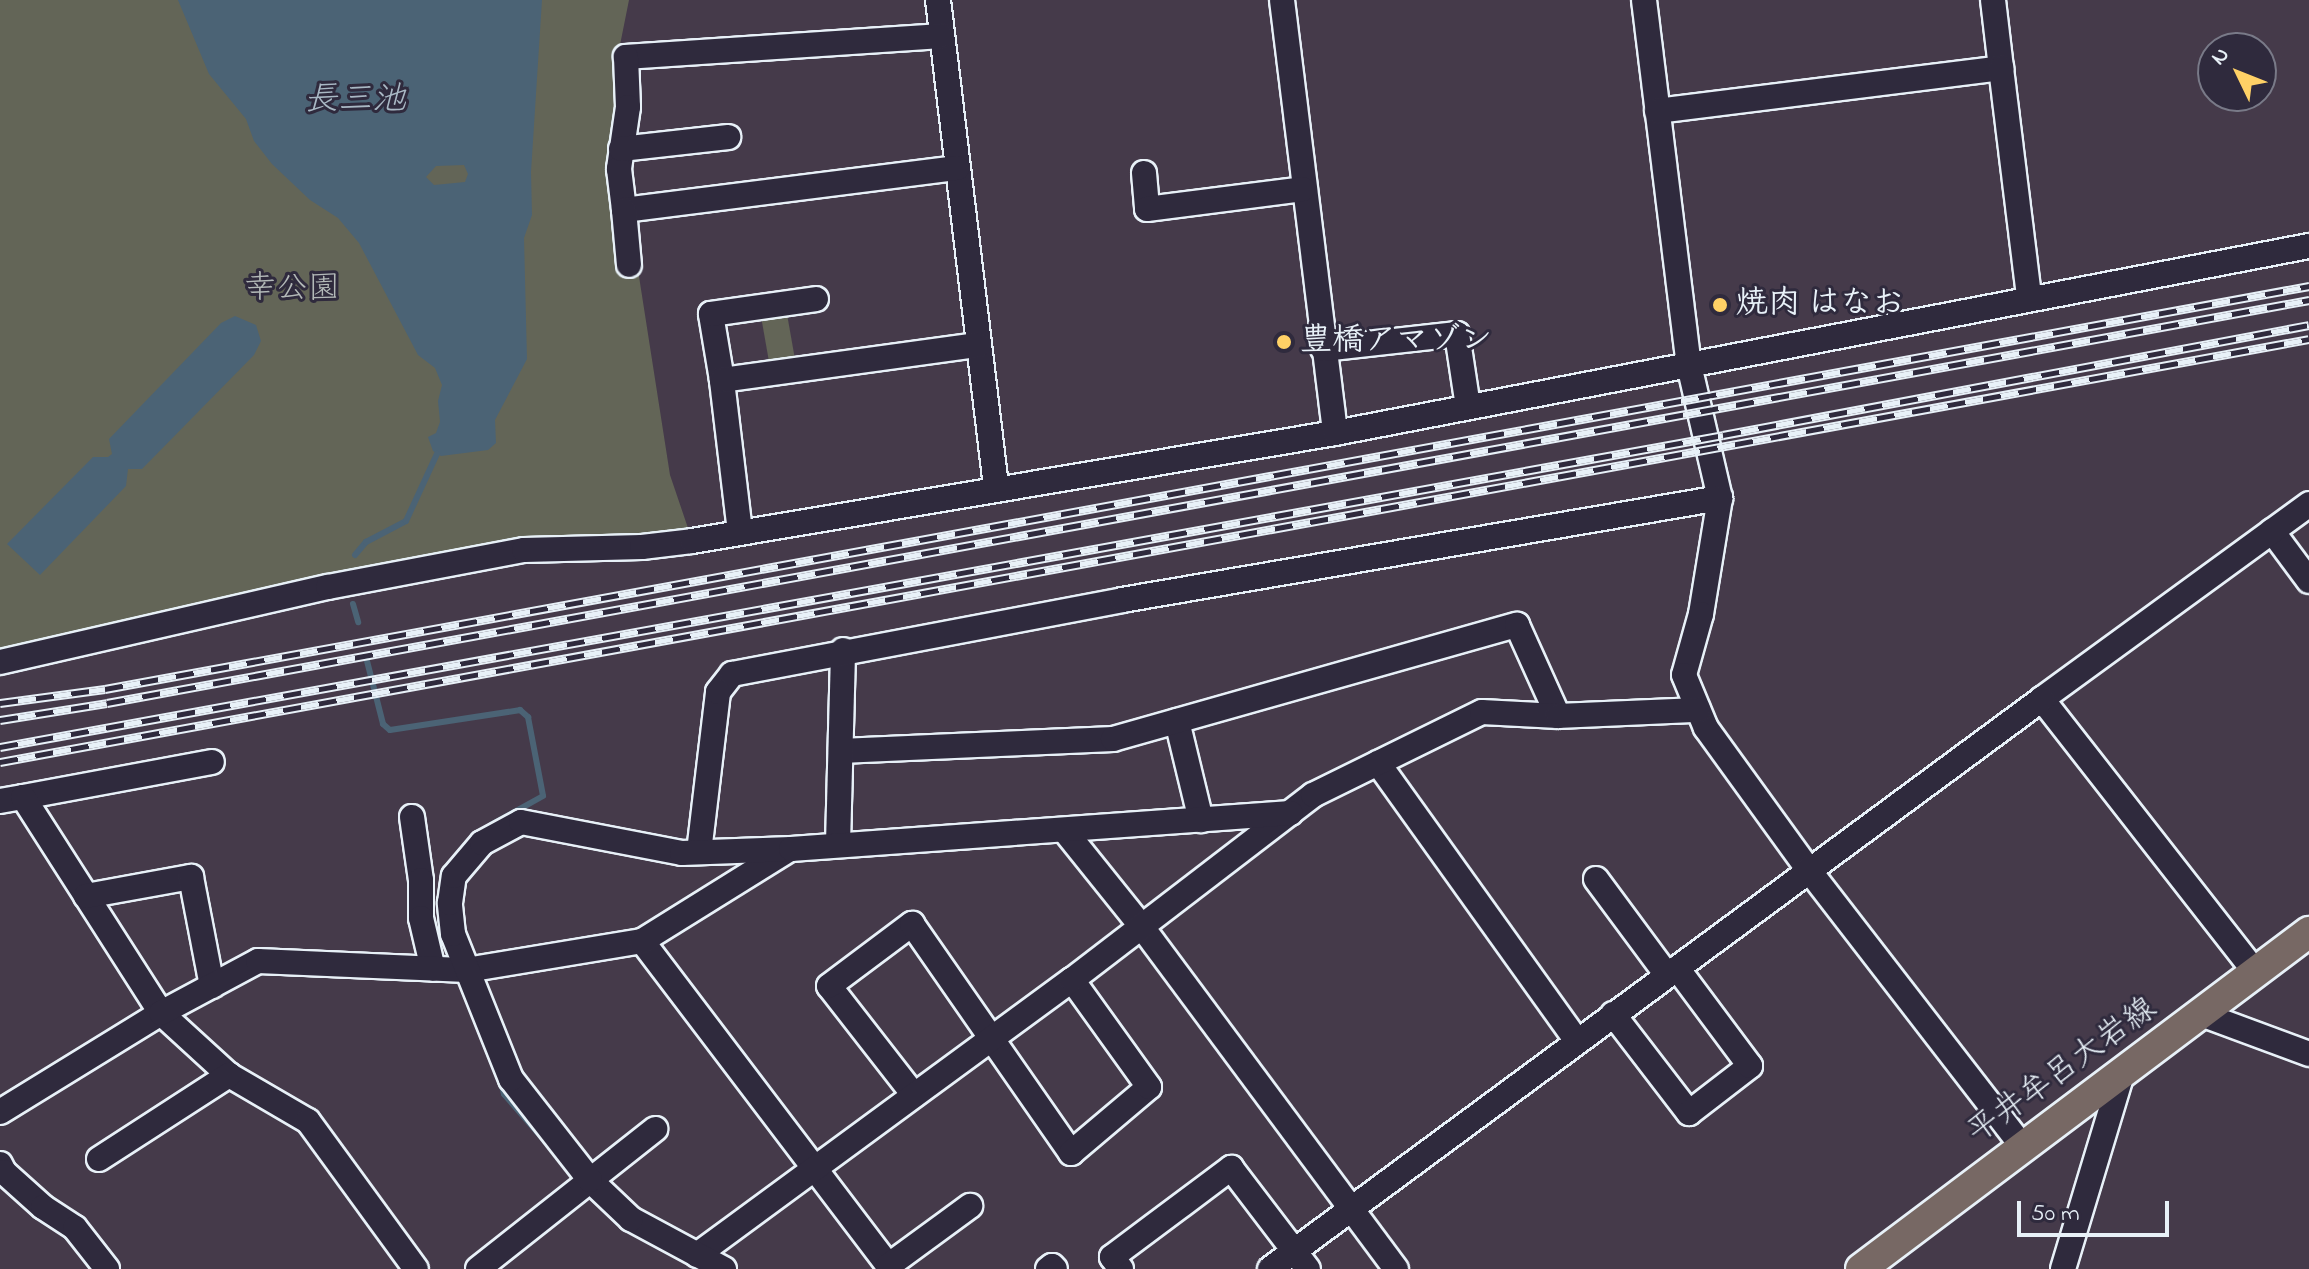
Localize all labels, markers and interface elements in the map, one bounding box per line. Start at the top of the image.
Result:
north arrow [2197,32,2277,112]
text: N [2204,41,2238,73]
water label: 長三池 [304,82,406,122]
park label: 幸公園 [244,271,340,309]
place label: 焼肉 はなお [1736,286,1904,324]
marker: 焼肉 はなお [1711,296,1729,314]
place label: 豊橋アマゾン [1300,323,1492,361]
marker: 豊橋アマゾン [1275,333,1293,351]
street label: 平井牟呂大岩線 [1961,991,2165,1153]
scale bar [2021,1185,2173,1235]
text: 50 m [2031,1197,2080,1232]

